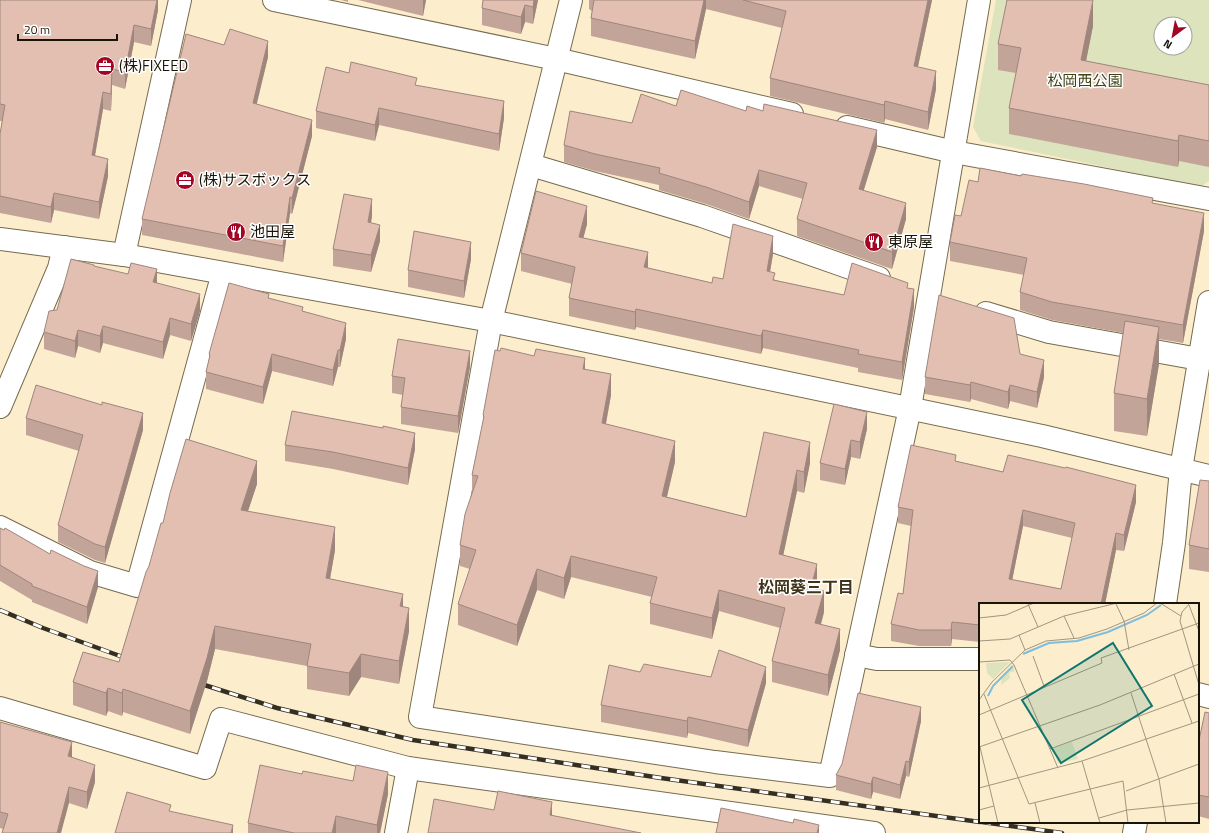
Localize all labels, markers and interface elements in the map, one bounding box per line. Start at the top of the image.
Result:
scale bar [18,16,117,42]
north arrow [1153,16,1193,56]
text: 20 m [24,20,50,39]
text: N [1160,36,1175,53]
place label: (株)FIXEED [119,54,188,77]
office icon: (株)FIXEED [94,55,116,77]
park label: 松岡西公園 [1047,69,1123,92]
place label: (株)サスボックス [199,168,311,191]
office icon: (株)サスボックス [174,169,196,191]
place label: 池田屋 [250,220,295,243]
restaurant icon: 池田屋 [225,221,247,243]
place label: 東原屋 [888,230,933,253]
restaurant icon: 東原屋 [863,231,885,253]
district label: 松岡葵三丁目 [758,575,854,599]
inset map [979,603,1199,823]

